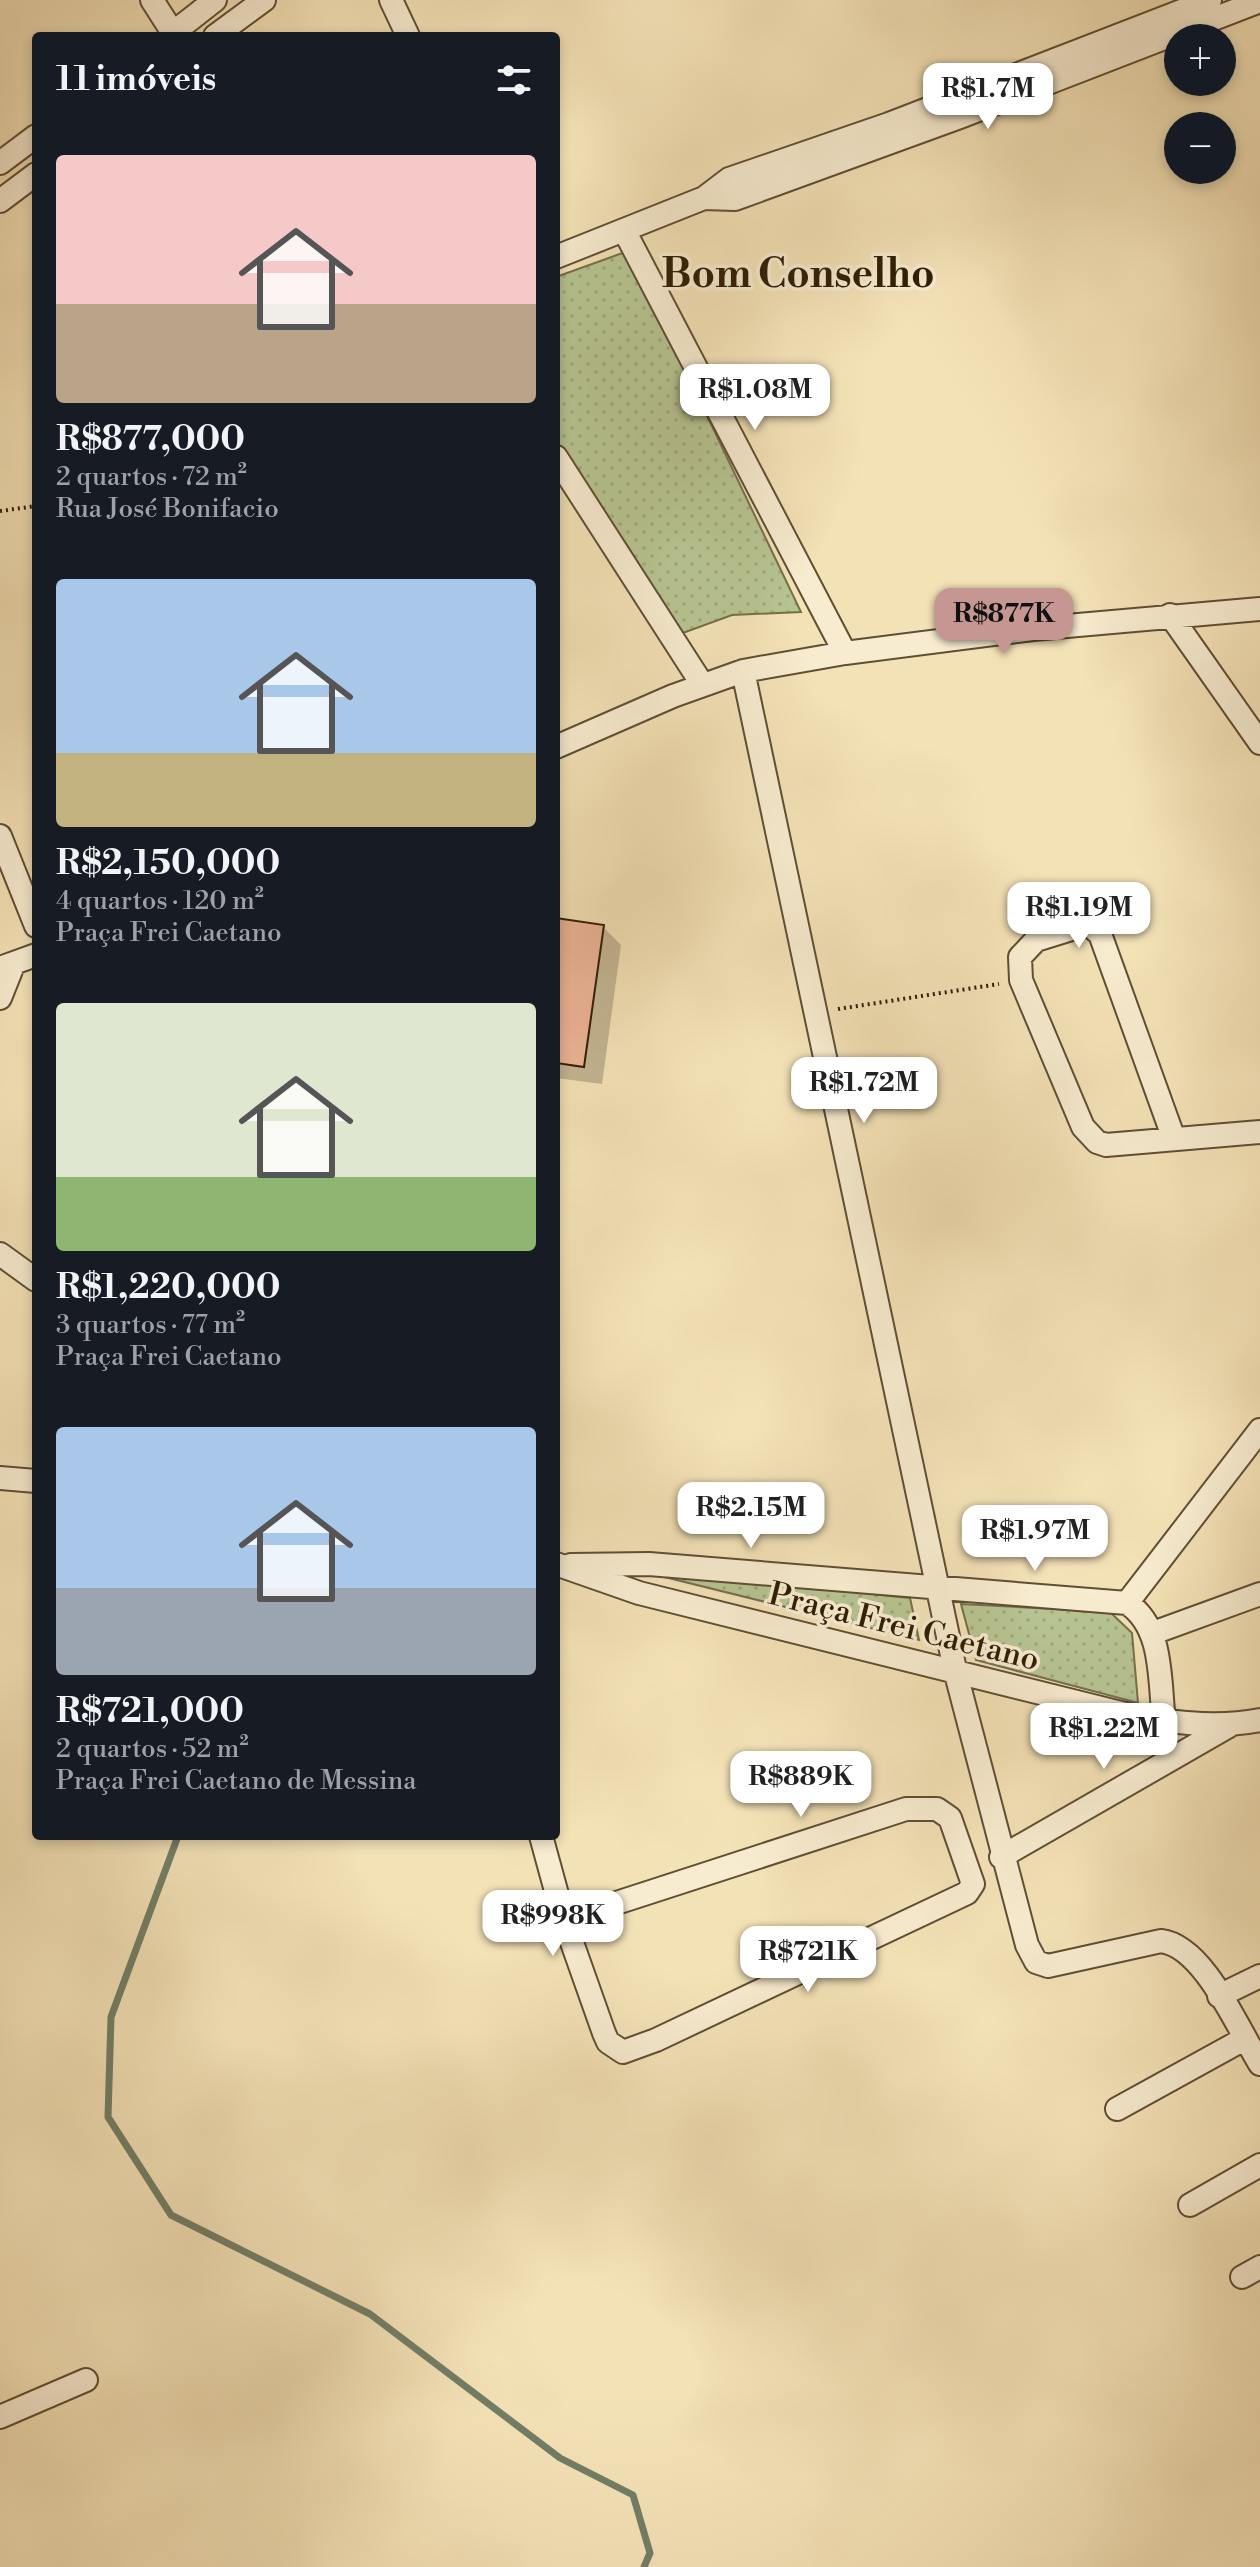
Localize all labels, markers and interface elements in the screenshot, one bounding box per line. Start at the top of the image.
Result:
map controls [1164,24,1236,184]
button: + [1164,24,1236,96]
icon: filters [492,58,536,102]
text: 11 imóveis [56,59,216,101]
pin: R$1.7M [923,63,1053,131]
text: R$1.7M [941,73,1035,105]
button: − [1164,112,1236,184]
icon: home [224,207,368,351]
district label: Bom Conselho [661,250,935,300]
pin: R$1.08M [681,364,829,432]
text: R$1.08M [698,374,812,406]
text: R$877,000 [56,419,245,461]
text: 2 quartos · 72 m² [56,461,247,493]
text: Rua José Bonifacio [56,493,279,525]
pin: R$877K [939,588,1069,656]
text: R$877K [953,598,1055,630]
icon: home [224,631,368,775]
text: R$2,150,000 [56,843,280,885]
pin: R$1.19M [1005,882,1153,950]
text: 4 quartos · 120 m² [56,885,264,917]
text: R$1.19M [1025,892,1133,924]
text: Praça Frei Caetano [56,917,282,949]
icon: home [224,1055,368,1199]
pin: R$1.72M [790,1057,938,1125]
text: R$1.72M [809,1067,919,1099]
text: R$1,220,000 [56,1267,280,1309]
text: 3 quartos · 77 m² [56,1309,245,1341]
text: Praça Frei Caetano [56,1341,282,1373]
icon: home [224,1479,368,1623]
pin: R$2.15M [677,1482,825,1550]
text: R$2.15M [696,1492,806,1524]
pin: R$1.97M [961,1505,1109,1573]
text: R$1.97M [980,1515,1090,1547]
street label: Praça Frei Caetano [764,1574,1044,1680]
text: R$721,000 [56,1691,244,1733]
pin: R$1.22M [1030,1703,1178,1771]
text: R$1.22M [1048,1713,1160,1745]
text: 2 quartos · 52 m² [56,1733,248,1765]
pin: R$889K [736,1751,866,1819]
text: R$889K [748,1761,854,1793]
text: Praça Frei Caetano de Messina [56,1765,416,1797]
pin: R$998K [488,1890,618,1958]
text: R$998K [500,1900,606,1932]
pin: R$721K [743,1926,873,1994]
text: R$721K [758,1936,858,1968]

